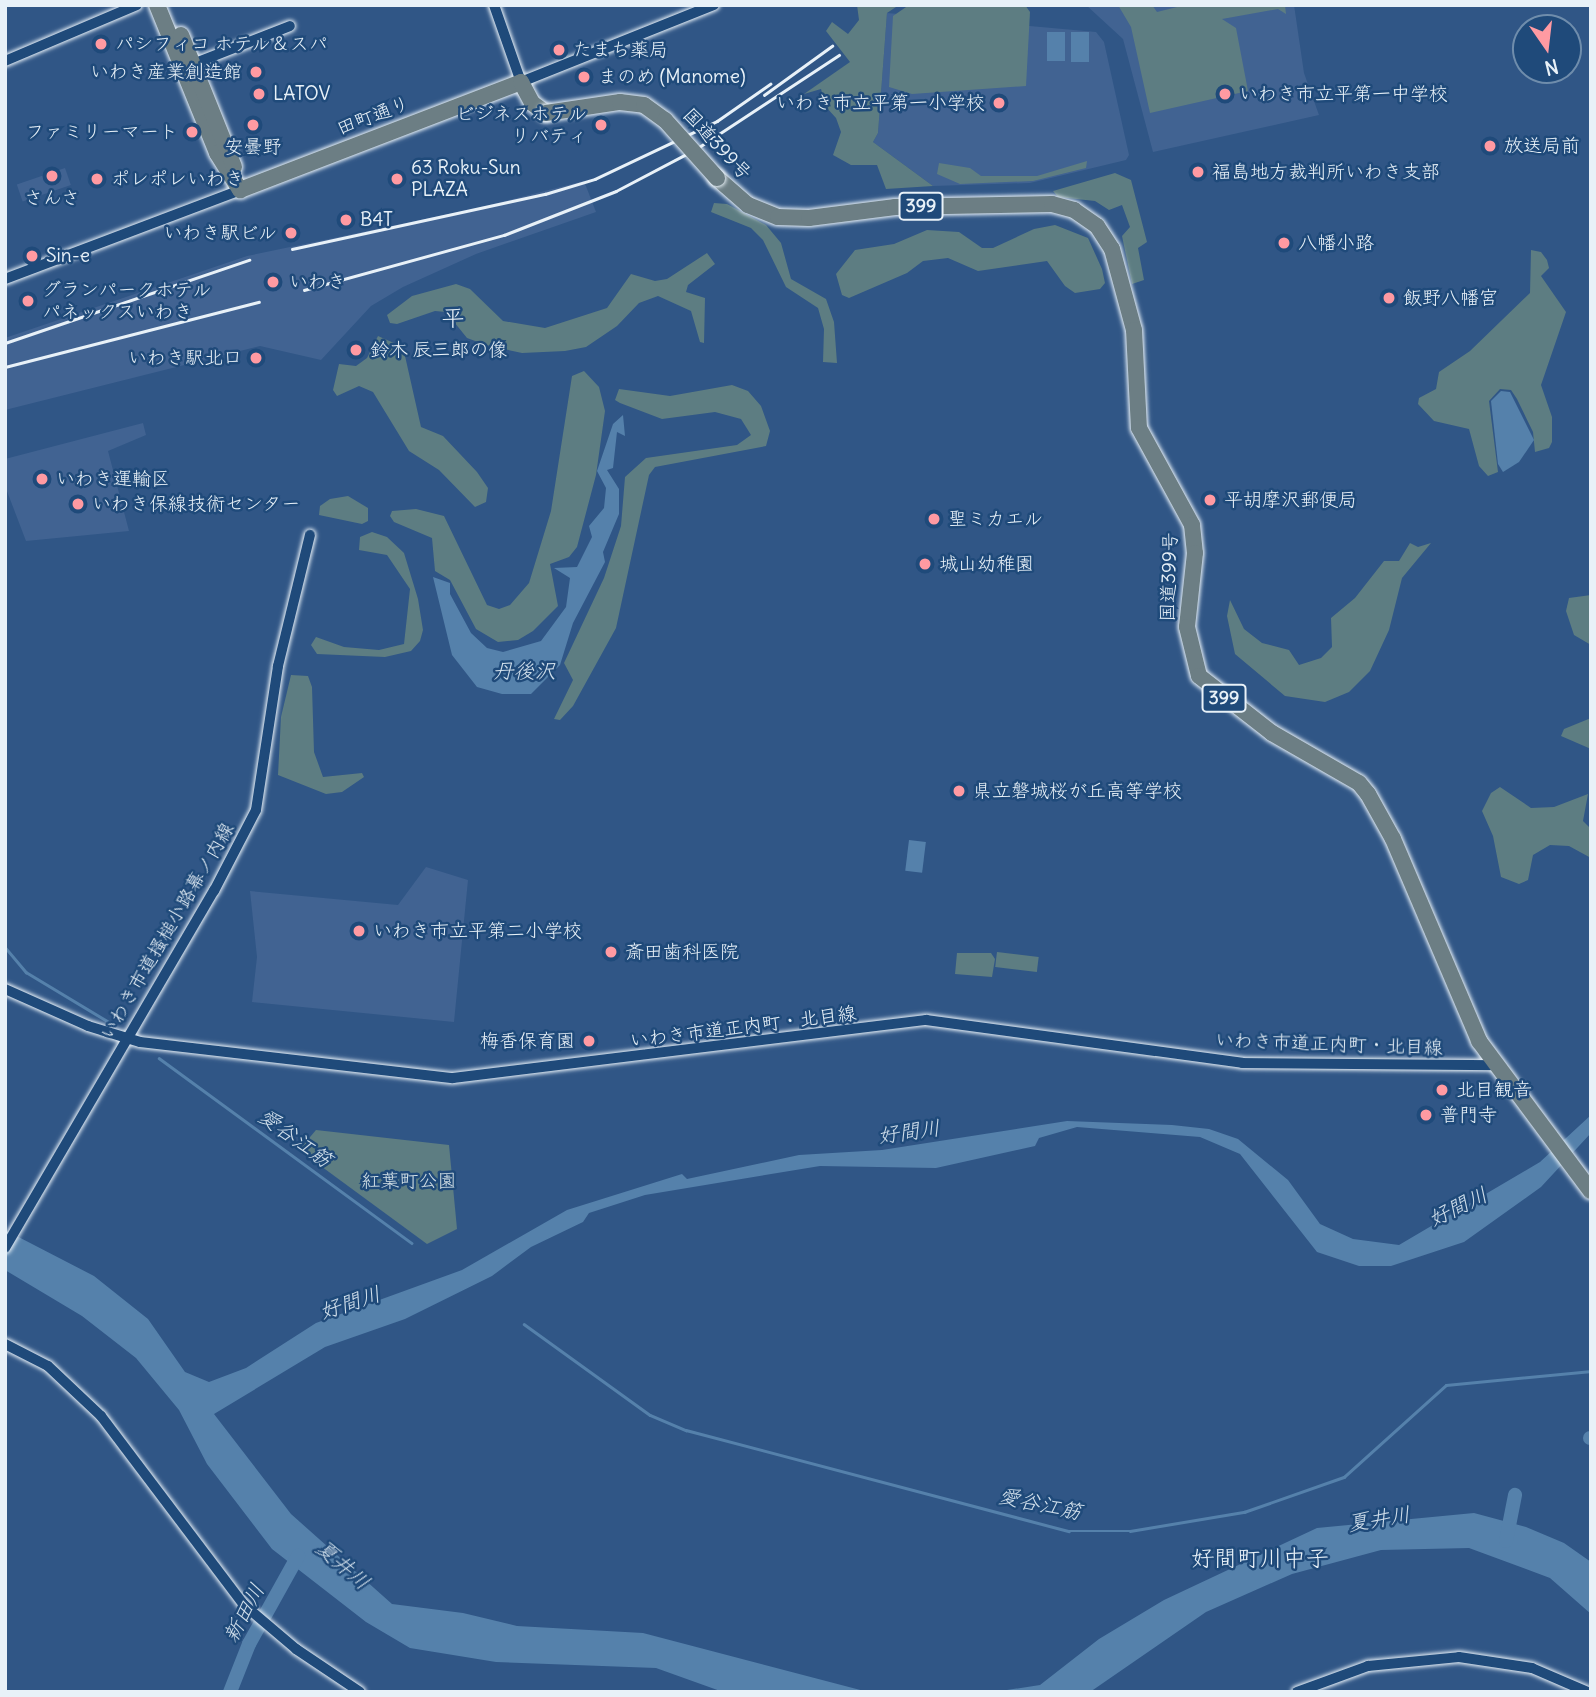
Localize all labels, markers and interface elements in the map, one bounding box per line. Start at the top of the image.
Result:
north arrow [1512,14,1582,84]
place label: パシフィコ ホテル＆スパ [115,33,329,55]
marker: パシフィコ ホテル＆スパ [93,36,109,52]
place label: たまち薬局 [573,39,668,61]
marker: たまち薬局 [551,42,567,58]
text: N [1542,54,1561,81]
place label: いわき産業創造館 [90,61,242,83]
marker: いわき産業創造館 [248,64,264,80]
place label: まのめ (Manome) [598,66,745,88]
marker: まのめ (Manome) [576,69,592,85]
place label: LATOV [273,83,330,105]
place label: いわき市立平第一中学校 [1239,83,1448,105]
marker: LATOV [251,86,267,102]
marker: いわき市立平第一中学校 [1217,86,1233,102]
street label: 田町通り [333,92,413,140]
place label: いわき市立平第一小学校 [776,92,985,114]
marker: いわき市立平第一小学校 [991,95,1007,111]
place label: ビジネスホテル リバティ [454,103,587,147]
street label: 国道399号 [678,103,756,185]
marker: 安曇野 [245,117,261,133]
marker: ビジネスホテル リバティ [593,117,609,133]
place label: ファミリーマート [26,121,178,143]
marker: ファミリーマート [184,124,200,140]
place label: 放送局前 [1504,135,1580,157]
place label: 安曇野 [225,136,281,158]
marker: 放送局前 [1482,138,1498,154]
place label: 63 Roku-Sun PLAZA [411,157,521,201]
place label: 福島地方裁判所いわき支部 [1212,161,1440,183]
marker: 福島地方裁判所いわき支部 [1190,164,1206,180]
marker: さんさ [44,168,60,184]
place label: ポレポレいわき [111,168,244,190]
marker: ポレポレいわき [89,171,105,187]
marker: 63 Roku-Sun PLAZA [389,171,405,187]
place label: さんさ [24,187,80,209]
road number: 399 [898,191,944,220]
place label: B4T [360,209,393,231]
marker: B4T [338,212,354,228]
place label: いわき駅ビル [163,222,277,244]
marker: いわき駅ビル [283,225,299,241]
place label: 八幡小路 [1298,232,1374,254]
marker: 八幡小路 [1276,235,1292,251]
place label: Sin-e [46,245,90,267]
marker: Sin-e [24,248,40,264]
place label: いわき [289,271,346,293]
marker: いわき [263,272,283,292]
place label: グランパークホテル パネックスいわき [42,279,213,323]
place label: 飯野八幡宮 [1403,287,1498,309]
marker: 飯野八幡宮 [1381,290,1397,306]
marker: グランパークホテル パネックスいわき [20,293,36,309]
district label: 平 [442,304,464,332]
place label: 鈴木 辰三郎の像 [370,339,508,361]
marker: 鈴木 辰三郎の像 [348,342,364,358]
place label: いわき駅北口 [128,347,242,369]
marker: いわき駅北口 [248,350,264,366]
place label: いわき運輸区 [56,468,170,490]
marker: いわき運輸区 [34,471,50,487]
place label: 平胡摩沢郵便局 [1224,489,1357,511]
marker: 平胡摩沢郵便局 [1202,492,1218,508]
place label: いわき保線技術センター [92,493,301,515]
marker: いわき保線技術センター [70,496,86,512]
place label: 聖ミカエル [948,508,1043,530]
marker: 聖ミカエル [926,511,942,527]
street label: 国道399号 [1156,532,1182,622]
place label: 城山幼稚園 [939,553,1034,575]
marker: 城山幼稚園 [917,556,933,572]
water label: 丹後沢 [493,658,555,684]
road number: 399 [1201,684,1247,712]
place label: 県立磐城桜が丘高等学校 [973,780,1182,802]
marker: 県立磐城桜が丘高等学校 [951,783,967,799]
street label: いわき市道搔槌小路幕ノ内線 [95,818,239,1044]
place label: いわき市立平第二小学校 [373,920,582,942]
marker: いわき市立平第二小学校 [351,923,367,939]
place label: 斎田歯科医院 [625,941,739,963]
marker: 斎田歯科医院 [603,944,619,960]
street label: いわき市道正内町・北目線 [628,1002,858,1052]
street label: いわき市道正内町・北目線 [1215,1029,1443,1059]
place label: 梅香保育園 [480,1030,575,1052]
marker: 梅香保育園 [581,1033,597,1049]
place label: 北目観音 [1456,1079,1532,1101]
marker: 北目観音 [1434,1082,1450,1098]
water label: 愛谷江筋 [254,1103,336,1173]
place label: 普門寺 [1440,1104,1497,1126]
marker: 普門寺 [1418,1107,1434,1123]
water label: 好間川 [876,1115,942,1149]
park label: 紅葉町公園 [362,1170,456,1192]
water label: 好間川 [1424,1182,1492,1232]
water label: 好間川 [316,1281,384,1325]
water label: 愛谷江筋 [996,1483,1084,1525]
water label: 夏井川 [1346,1502,1412,1536]
water label: 夏井川 [311,1535,375,1595]
district label: 好間町川中子 [1191,1544,1329,1572]
water label: 新田川 [218,1579,270,1647]

